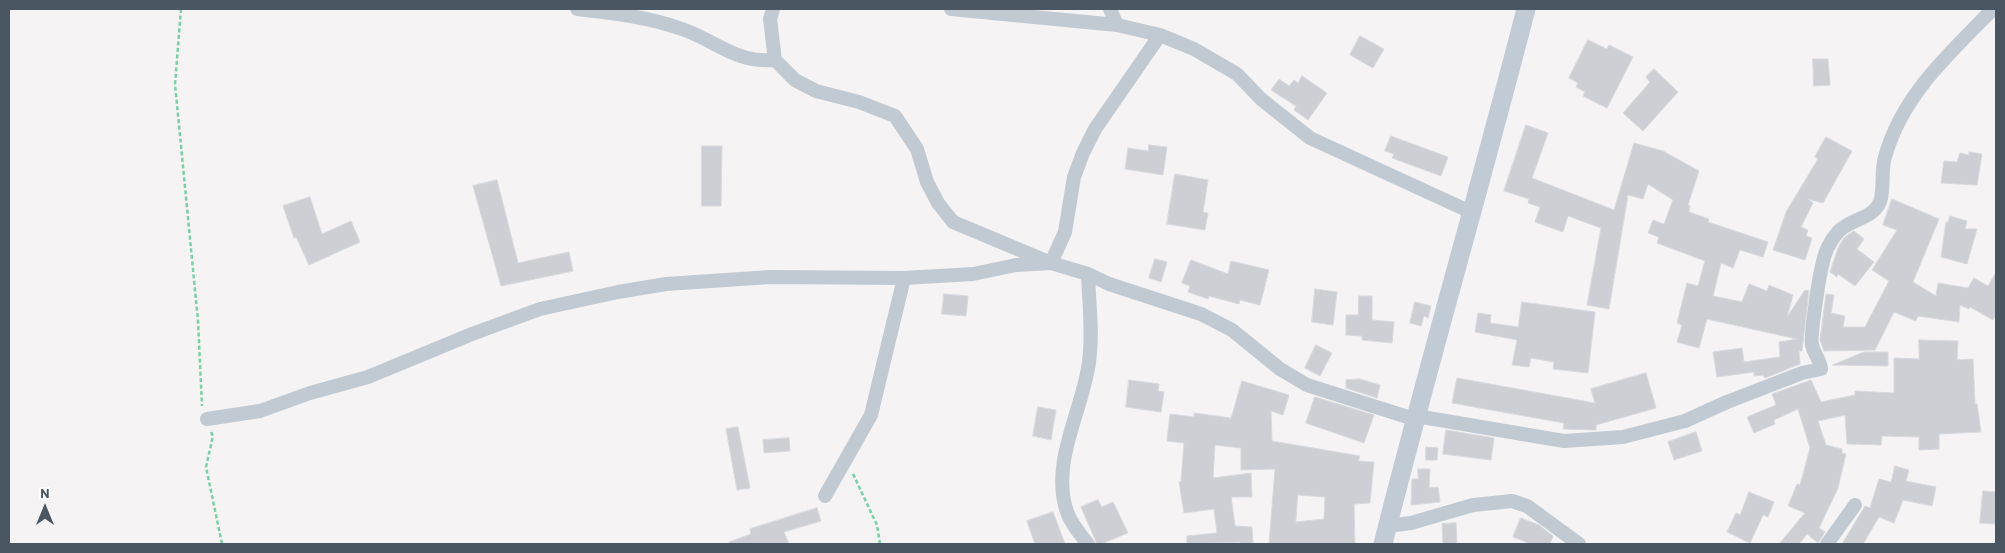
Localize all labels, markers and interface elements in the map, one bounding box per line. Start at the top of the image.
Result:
north arrow [20,483,70,533]
text: N [40,484,50,501]

